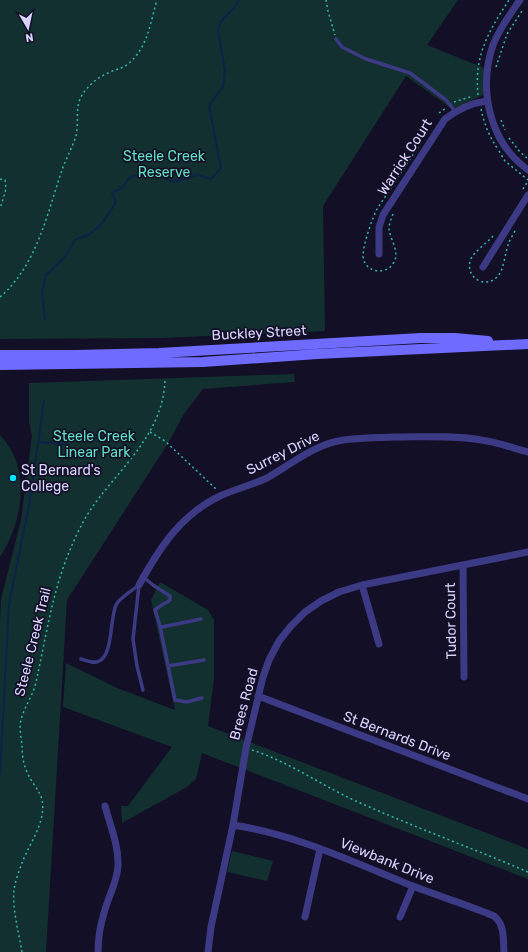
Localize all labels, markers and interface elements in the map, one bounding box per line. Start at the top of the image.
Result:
north arrow [8,8,48,48]
text: N [24,30,34,44]
street label: Warrick Court [374,115,436,198]
park label: Steele Creek Reserve [123,148,206,181]
street label: Buckley Street [211,322,307,344]
street label: Surrey Drive [244,427,322,479]
park label: Steele Creek Linear Park [53,428,136,461]
place label: St Bernard's College [21,462,101,495]
marker: St Bernard's College [8,473,18,483]
street label: Tudor Court [442,582,460,660]
street label: Steele Creek Trail [11,586,55,698]
street label: Brees Road [226,666,262,742]
street label: St Bernards Drive [341,708,453,764]
street label: Viewbank Drive [337,834,437,888]

